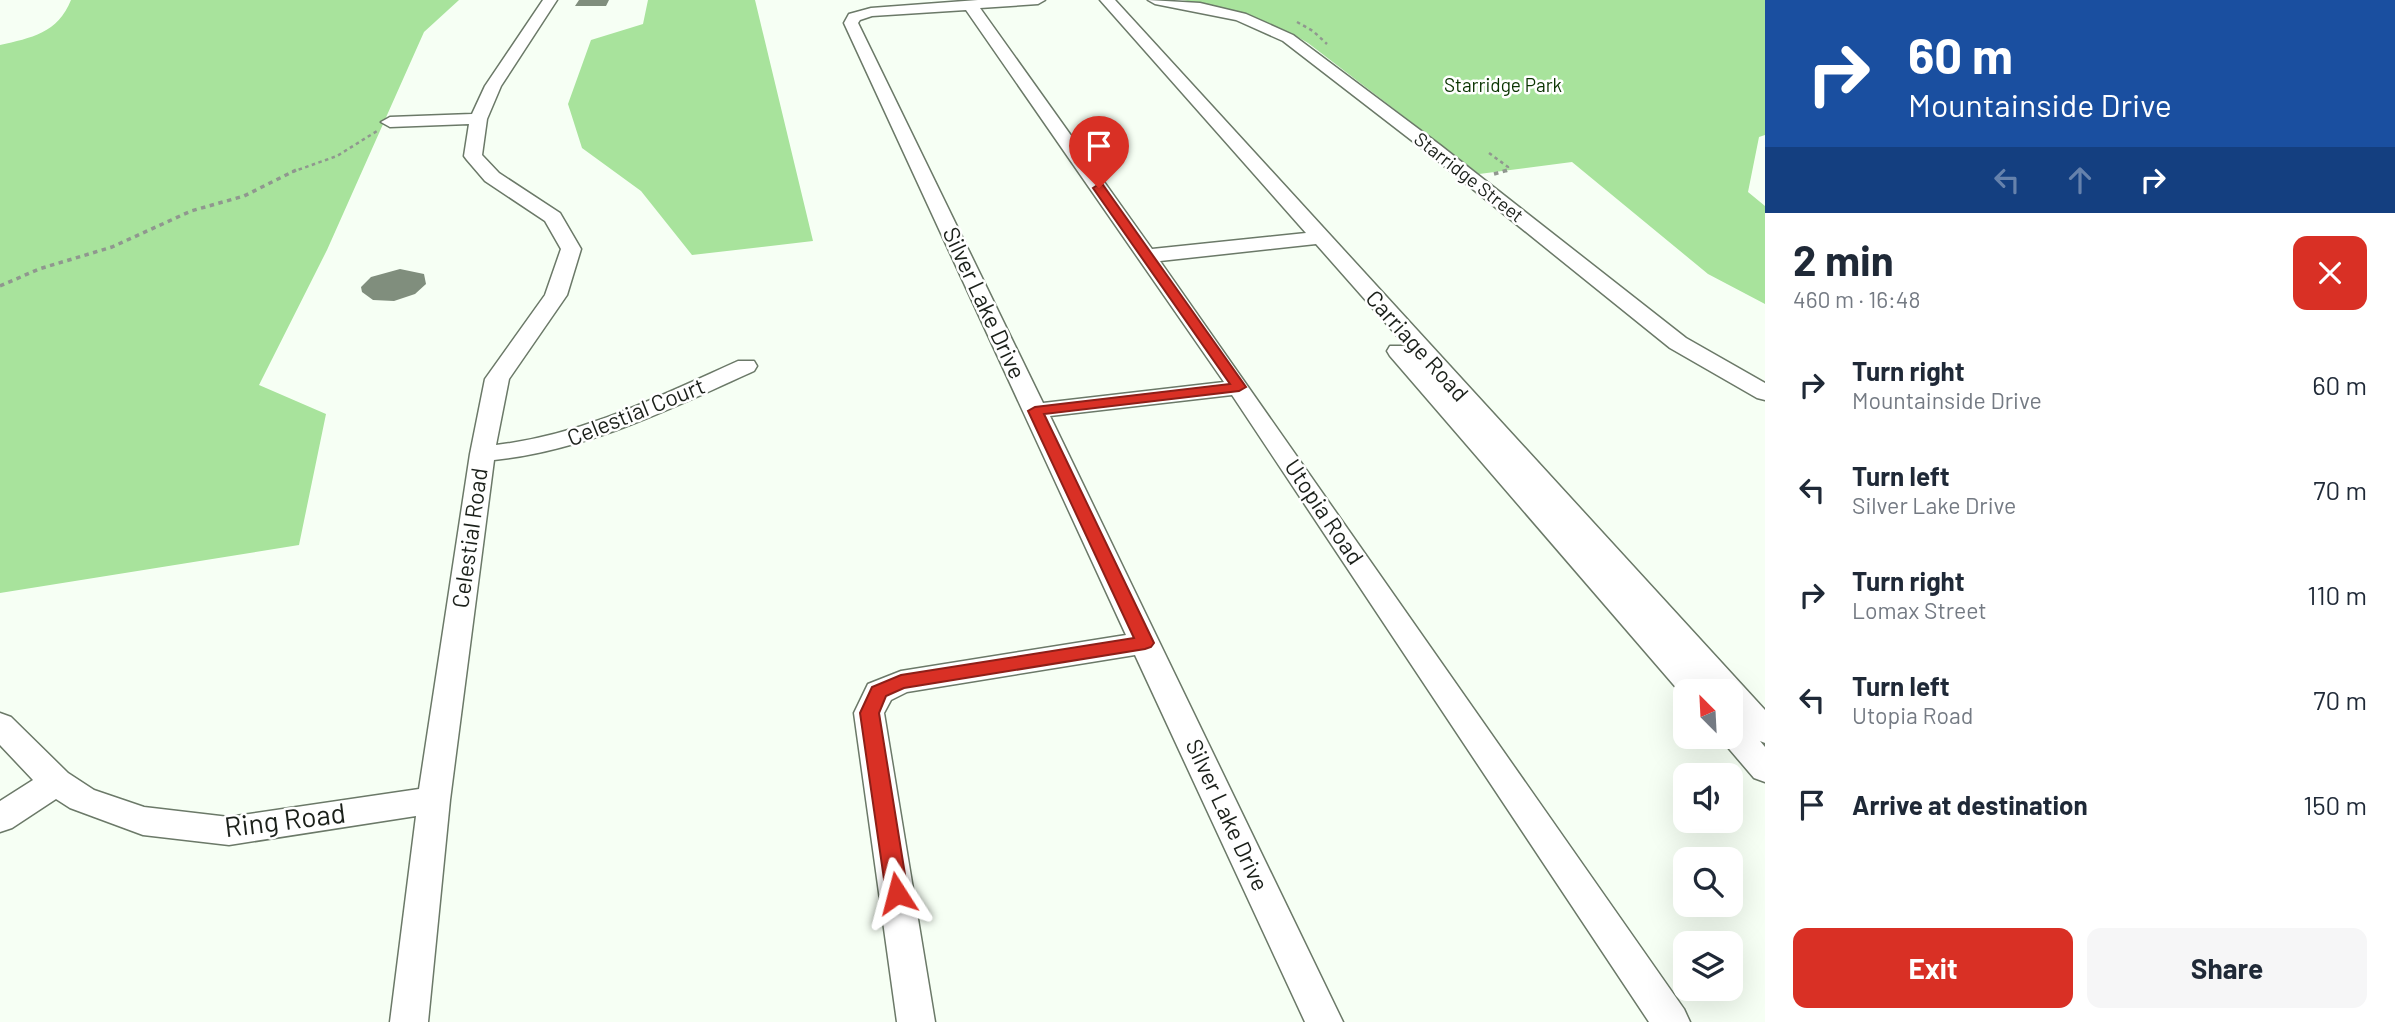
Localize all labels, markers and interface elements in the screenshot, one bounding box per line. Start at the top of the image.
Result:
text: 60 m [1908,25,2013,84]
icon: right [1793,28,1884,119]
park label: Starridge Park [1444,73,1562,96]
text: Mountainside Drive [1908,85,2172,123]
pin [1069,116,1129,188]
icon: arrive [1080,127,1118,165]
street label: Starridge Street [1410,127,1529,227]
icon: left [1988,161,2026,199]
icon: ahead [2061,161,2099,199]
icon: right [2134,161,2172,199]
street label: Silver Lake Drive [937,222,1032,383]
text: 2 min [1793,234,1894,284]
button: close [2293,236,2367,310]
street label: Carriage Road [1361,284,1475,407]
text: 460 m · 16:48 [1793,285,1921,313]
text: Turn right [1852,355,1965,386]
icon: right [1793,366,1831,404]
text: 60 m [2312,369,2367,400]
street label: Celestial Court [563,371,709,451]
text: Mountainside Drive [1852,386,2042,414]
street label: Utopia Road [1279,453,1370,570]
text: Turn left [1852,460,1950,491]
street label: Celestial Road [445,466,493,610]
icon: left [1793,471,1831,509]
text: 70 m [2313,474,2367,505]
text: Silver Lake Drive [1852,491,2016,519]
text: Turn right [1852,565,1965,596]
icon: right [1793,576,1831,614]
text: 110 m [2307,579,2367,610]
text: Lomax Street [1852,596,1987,624]
text: Turn left [1852,670,1950,701]
north arrow [1673,679,1743,749]
map controls [1673,679,1743,1001]
icon: left [1793,681,1831,719]
text: 70 m [2313,684,2367,715]
text: Utopia Road [1852,701,1973,729]
street label: Silver Lake Drive [1180,734,1275,895]
button: sound [1673,763,1743,833]
icon: arrive [1793,786,1831,824]
text: Arrive at destination [1852,789,2088,820]
text: 150 m [2303,789,2367,820]
street label: Ring Road [222,795,347,843]
button: search [1673,847,1743,917]
position arrow [860,856,934,930]
button: Exit [1793,928,2073,1008]
button: Share [2087,928,2367,1008]
button: layers [1673,931,1743,1001]

